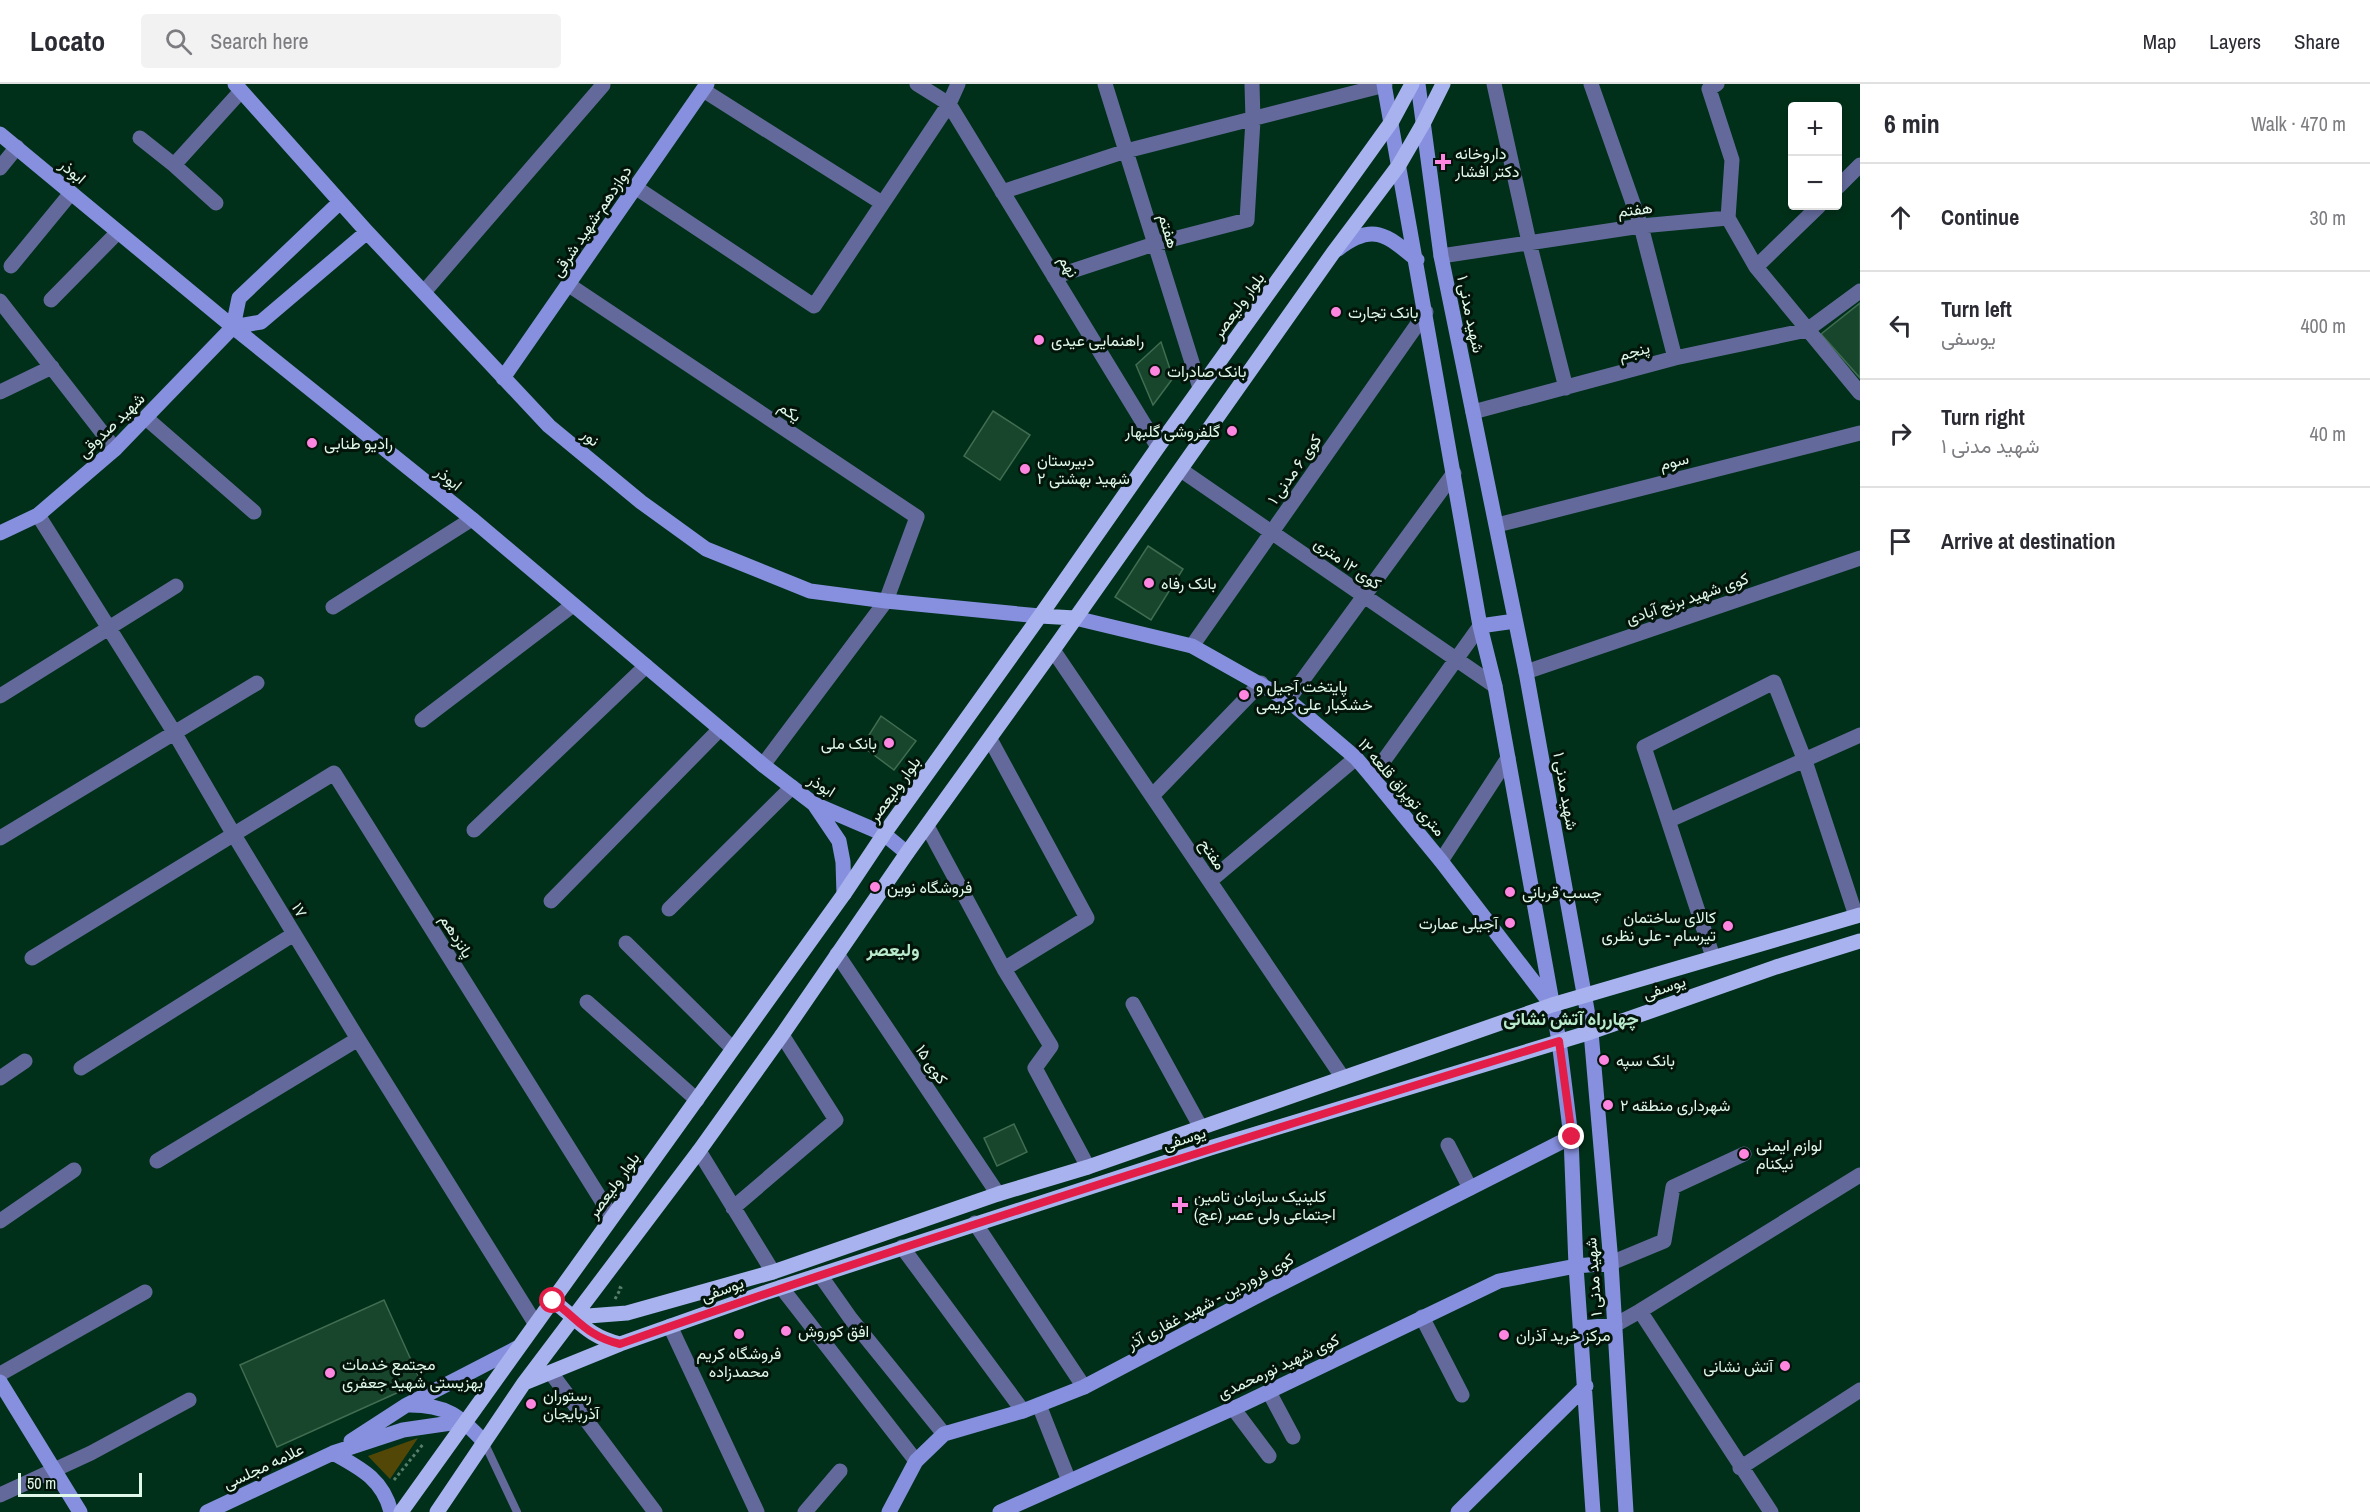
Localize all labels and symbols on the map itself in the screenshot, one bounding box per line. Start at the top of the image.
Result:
place label: داروخانه دکتر افشار [1454,142,1519,182]
street label: ابوذر [54,153,91,189]
marker: داروخانه دکتر افشار [1436,155,1450,169]
street label: دوازدهم-شهید شرقی [546,161,636,281]
street label: هفتم [1616,196,1654,222]
street label: هفتم [1153,211,1185,251]
street label: نهم [1054,251,1084,281]
street label: بلوار ولیعصر [1206,268,1269,343]
street label: شهید مدنی ۱ [1452,273,1490,355]
place label: بانک تجارت [1348,301,1418,323]
marker: بانک تجارت [1329,305,1343,319]
place label: راهنمایی عیدی [1051,329,1144,351]
marker: راهنمایی عیدی [1032,333,1046,347]
street label: پنجم [1616,336,1652,367]
place label: بانک صادرات [1167,360,1247,382]
marker: بانک صادرات [1148,364,1162,378]
street label: شهید صدوقی [73,387,149,463]
street label: یکم [774,395,806,427]
place label: گلفروشی گلبهار [1124,420,1220,442]
street label: نور [577,422,605,451]
marker: گلفروشی گلبهار [1225,424,1239,438]
street label: کوی ۶ مدنی ۱ [1262,430,1326,508]
place label: رادیو طنابی [324,432,393,454]
marker: رادیو طنابی [305,436,319,450]
street label: سوم [1657,447,1691,475]
place label: دبیرستان شهید بهشتی ۲ [1037,449,1130,489]
street label: ابوذر [430,460,467,496]
marker: دبیرستان شهید بهشتی ۲ [1018,462,1032,476]
street label: کوی ۱۲ متری [1310,532,1386,594]
street label: کوی شهید برنج آبادی [1623,567,1752,630]
place label: بانک رفاه [1161,572,1217,594]
marker: بانک رفاه [1142,576,1156,590]
place label: پایتخت آجیل و خشکبار علی کریمی [1256,675,1373,715]
marker: پایتخت آجیل و خشکبار علی کریمی [1237,688,1251,702]
place label: بانک ملی [821,732,877,754]
street label: ۱۲ متری توپراق قلعه [1353,733,1451,841]
marker: بانک ملی [882,736,896,750]
street label: شهید مدنی ۱ [1548,750,1584,832]
street label: بلوار ولیعصر [862,752,925,827]
street label: ابوذر [803,768,840,802]
street label: مفتح [1194,834,1231,874]
place label: فروشگاه نوین [887,876,972,898]
marker: فروشگاه نوین [868,880,882,894]
place label: چسب قربانی [1522,881,1602,904]
marker: چسب قربانی [1503,885,1517,899]
street label: ۱۷ [287,898,313,922]
place label: کالای ساختمان تیرسام - علی نظری [1602,906,1716,946]
street label: پانزدهم [434,910,479,963]
place label: آجیلی عمارت [1419,912,1499,934]
marker: آجیلی عمارت [1503,916,1517,930]
marker: کالای ساختمان تیرسام - علی نظری [1721,919,1735,933]
district label: ولیعصر [865,937,920,962]
street label: یوسفی [1640,969,1688,1005]
district label: چهارراه آتش نشانی [1503,1006,1639,1031]
street label: کوی ۱۵ [911,1040,953,1088]
place label: بانک سپه [1616,1049,1675,1072]
marker: بانک سپه [1597,1053,1611,1067]
place label: شهرداری منطقه ۲ [1620,1094,1730,1116]
marker: شهرداری منطقه ۲ [1601,1098,1615,1112]
street label: یوسفی [1160,1121,1208,1155]
route end [1558,1123,1584,1149]
place label: لوازم ایمنی نیکنام [1756,1134,1822,1174]
marker: لوازم ایمنی نیکنام [1737,1147,1751,1161]
street label: بلوار ولیعصر [581,1148,644,1223]
place label: کلینیک سازمان تامین اجتماعی ولی عصر (عج) [1194,1185,1336,1226]
marker: کلینیک سازمان تامین اجتماعی ولی عصر (عج) [1171,1196,1189,1214]
street label: شهید مدنی ۱ [1579,1237,1607,1317]
street label: کوی فروردین - شهید غفاری آذر [1122,1248,1297,1355]
street label: یوسفی [698,1271,747,1307]
route start [539,1287,565,1313]
place label: افق کوروش [798,1320,869,1342]
marker: افق کوروش [779,1324,793,1338]
place label: مرکز خرید آذران [1516,1324,1610,1346]
marker: فروشگاه کریم محمدزاده [732,1327,746,1341]
street label: کوی شهید نورمحمدی [1214,1328,1342,1404]
marker: مرکز خرید آذران [1497,1328,1511,1342]
place label: فروشگاه کریم محمدزاده [697,1342,781,1382]
place label: مجتمع خدمات بهزیستی شهید جعفری [342,1353,483,1393]
place label: آتش نشانی [1703,1355,1774,1377]
marker: آتش نشانی [1778,1359,1792,1373]
marker: مجتمع خدمات بهزیستی شهید جعفری [323,1366,337,1380]
place label: رستوران آذربایجان [543,1384,601,1424]
marker: رستوران آذربایجان [524,1397,538,1411]
street label: علامه مجلسی [219,1438,307,1494]
scale bar [18,1470,142,1498]

